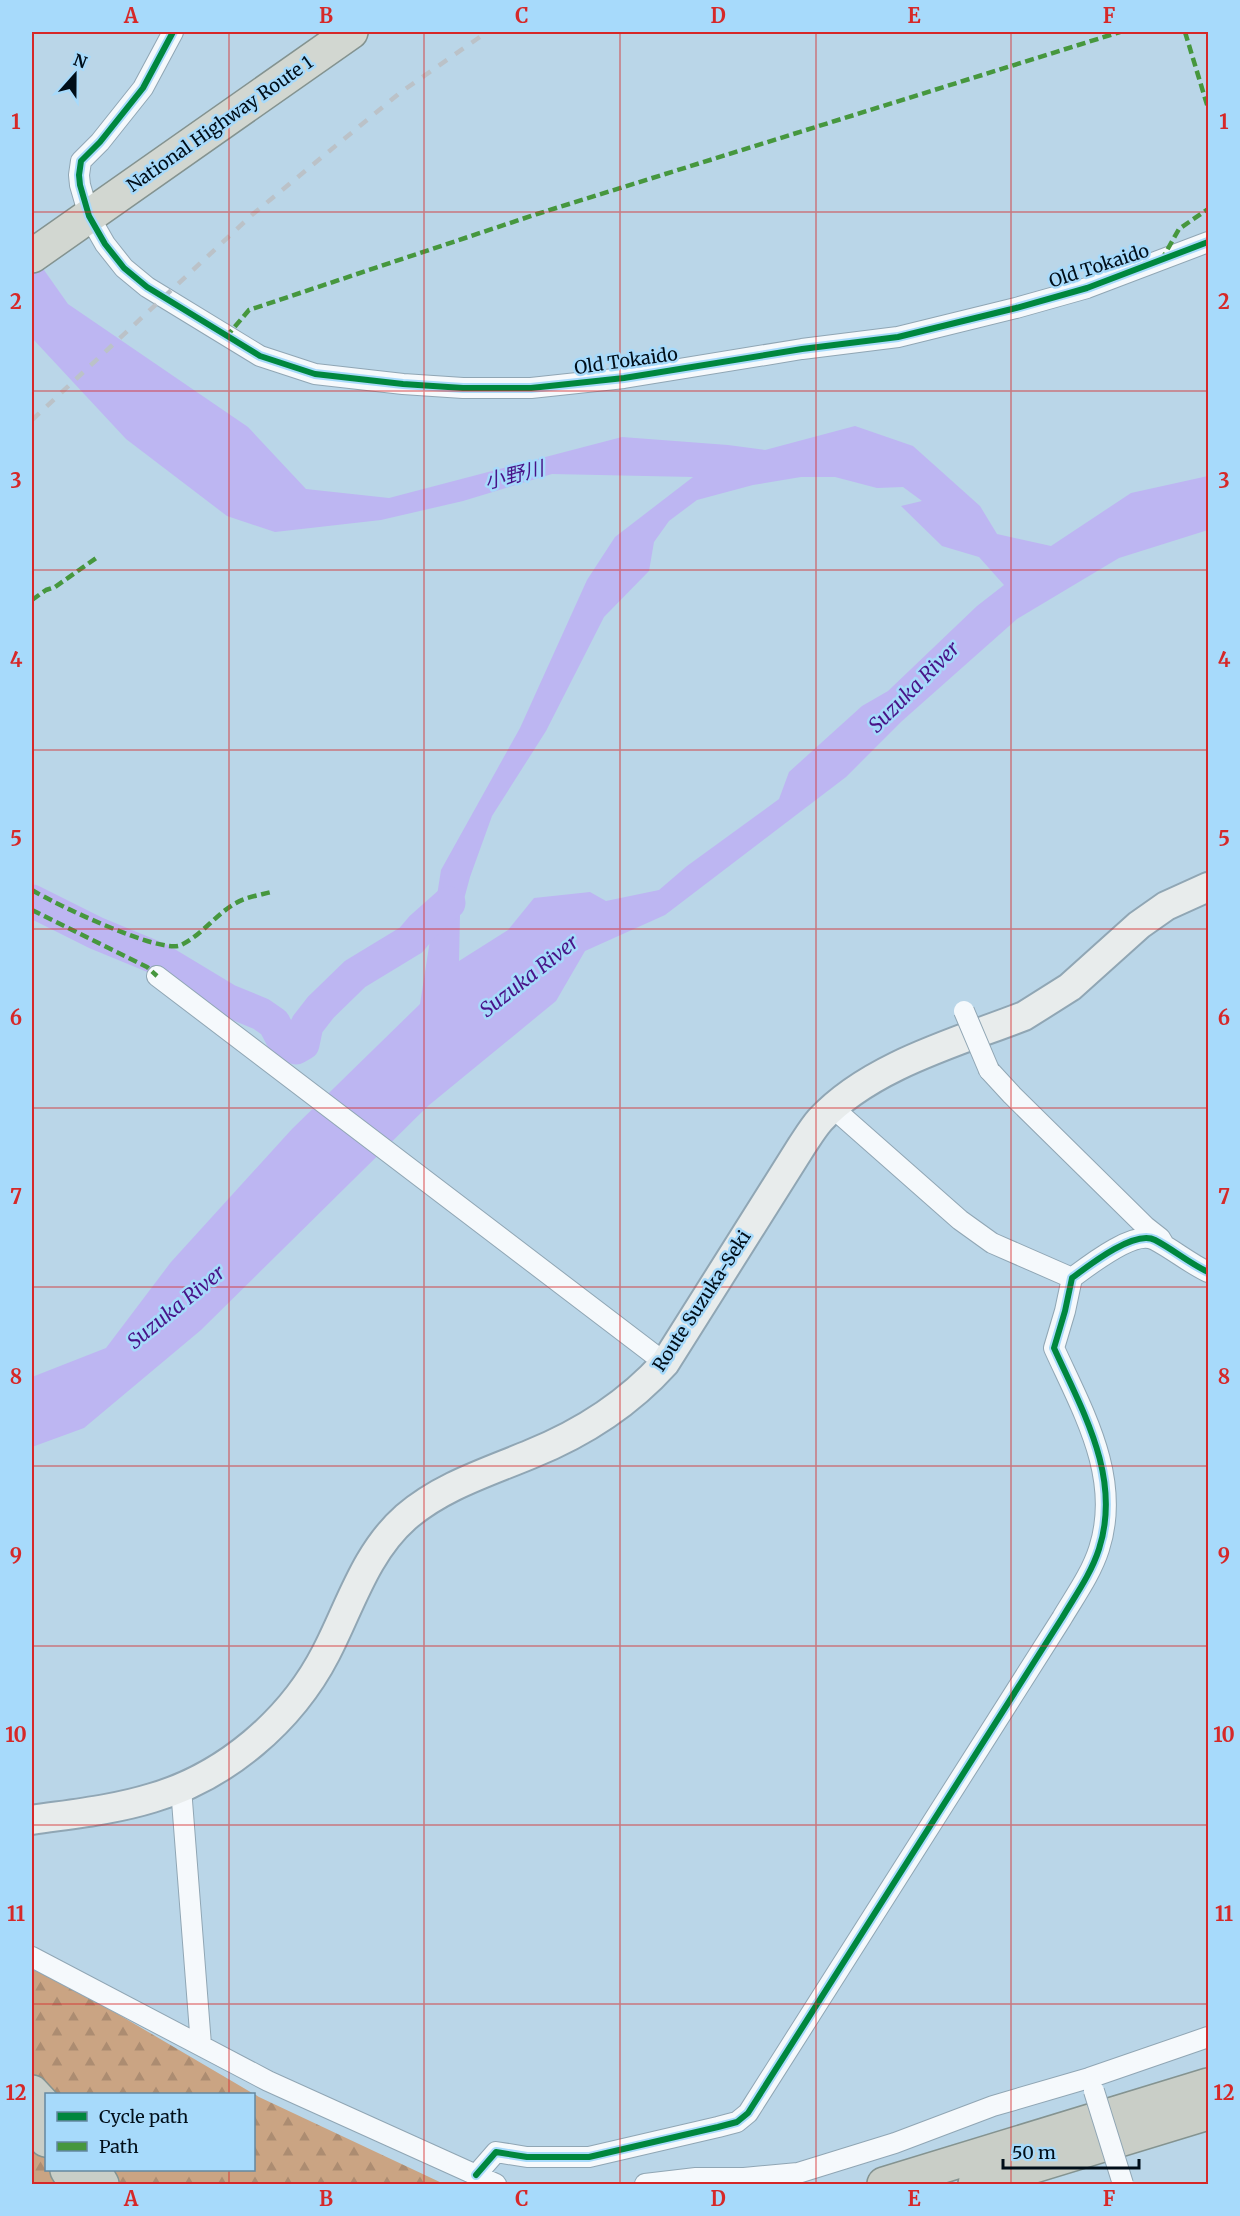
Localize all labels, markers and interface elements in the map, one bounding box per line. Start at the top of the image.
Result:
text: A [123,3,139,28]
text: B [319,3,333,28]
text: C [515,3,529,28]
text: D [710,3,726,28]
text: E [907,3,921,28]
text: F [1103,3,1116,28]
north arrow [45,45,105,105]
text: N [71,49,90,73]
street label: National Highway Route 1 [122,50,317,197]
text: 1 [11,109,21,134]
text: 1 [1219,109,1229,134]
street label: Old Tokaido [1046,239,1152,293]
text: 2 [10,289,22,314]
text: 2 [1218,289,1230,314]
street label: Old Tokaido [573,342,679,379]
water label: 小野川 [482,455,548,494]
text: 3 [10,468,22,493]
text: 3 [1218,468,1230,493]
water label: Suzuka River [863,635,965,737]
text: 4 [10,647,23,672]
text: 4 [1218,647,1231,672]
text: 5 [10,826,22,851]
text: 5 [1218,826,1230,851]
water label: Suzuka River [474,929,584,1022]
text: 6 [10,1005,22,1030]
text: 6 [1218,1005,1230,1030]
text: 7 [10,1184,22,1209]
text: 7 [1218,1184,1230,1209]
street label: Route Suzuka-Seki [647,1226,756,1376]
water label: Suzuka River [122,1259,230,1354]
text: 8 [10,1364,22,1389]
text: 8 [1218,1364,1230,1389]
text: 9 [10,1543,22,1568]
text: 9 [1218,1543,1230,1568]
text: 10 [5,1722,27,1747]
text: 10 [1213,1722,1235,1747]
text: 11 [7,1901,25,1926]
text: 11 [1215,1901,1233,1926]
text: 12 [6,2080,27,2105]
text: 12 [1214,2080,1235,2105]
legend [45,2093,255,2171]
text: Cycle path [99,2105,189,2128]
scale bar [1003,2132,1140,2170]
text: Path [99,2135,139,2158]
text: 50 m [1012,2141,1056,2164]
text: A [123,2186,139,2211]
text: B [319,2186,333,2211]
text: C [515,2186,529,2211]
text: D [710,2186,726,2211]
text: E [907,2186,921,2211]
text: F [1103,2186,1116,2211]

